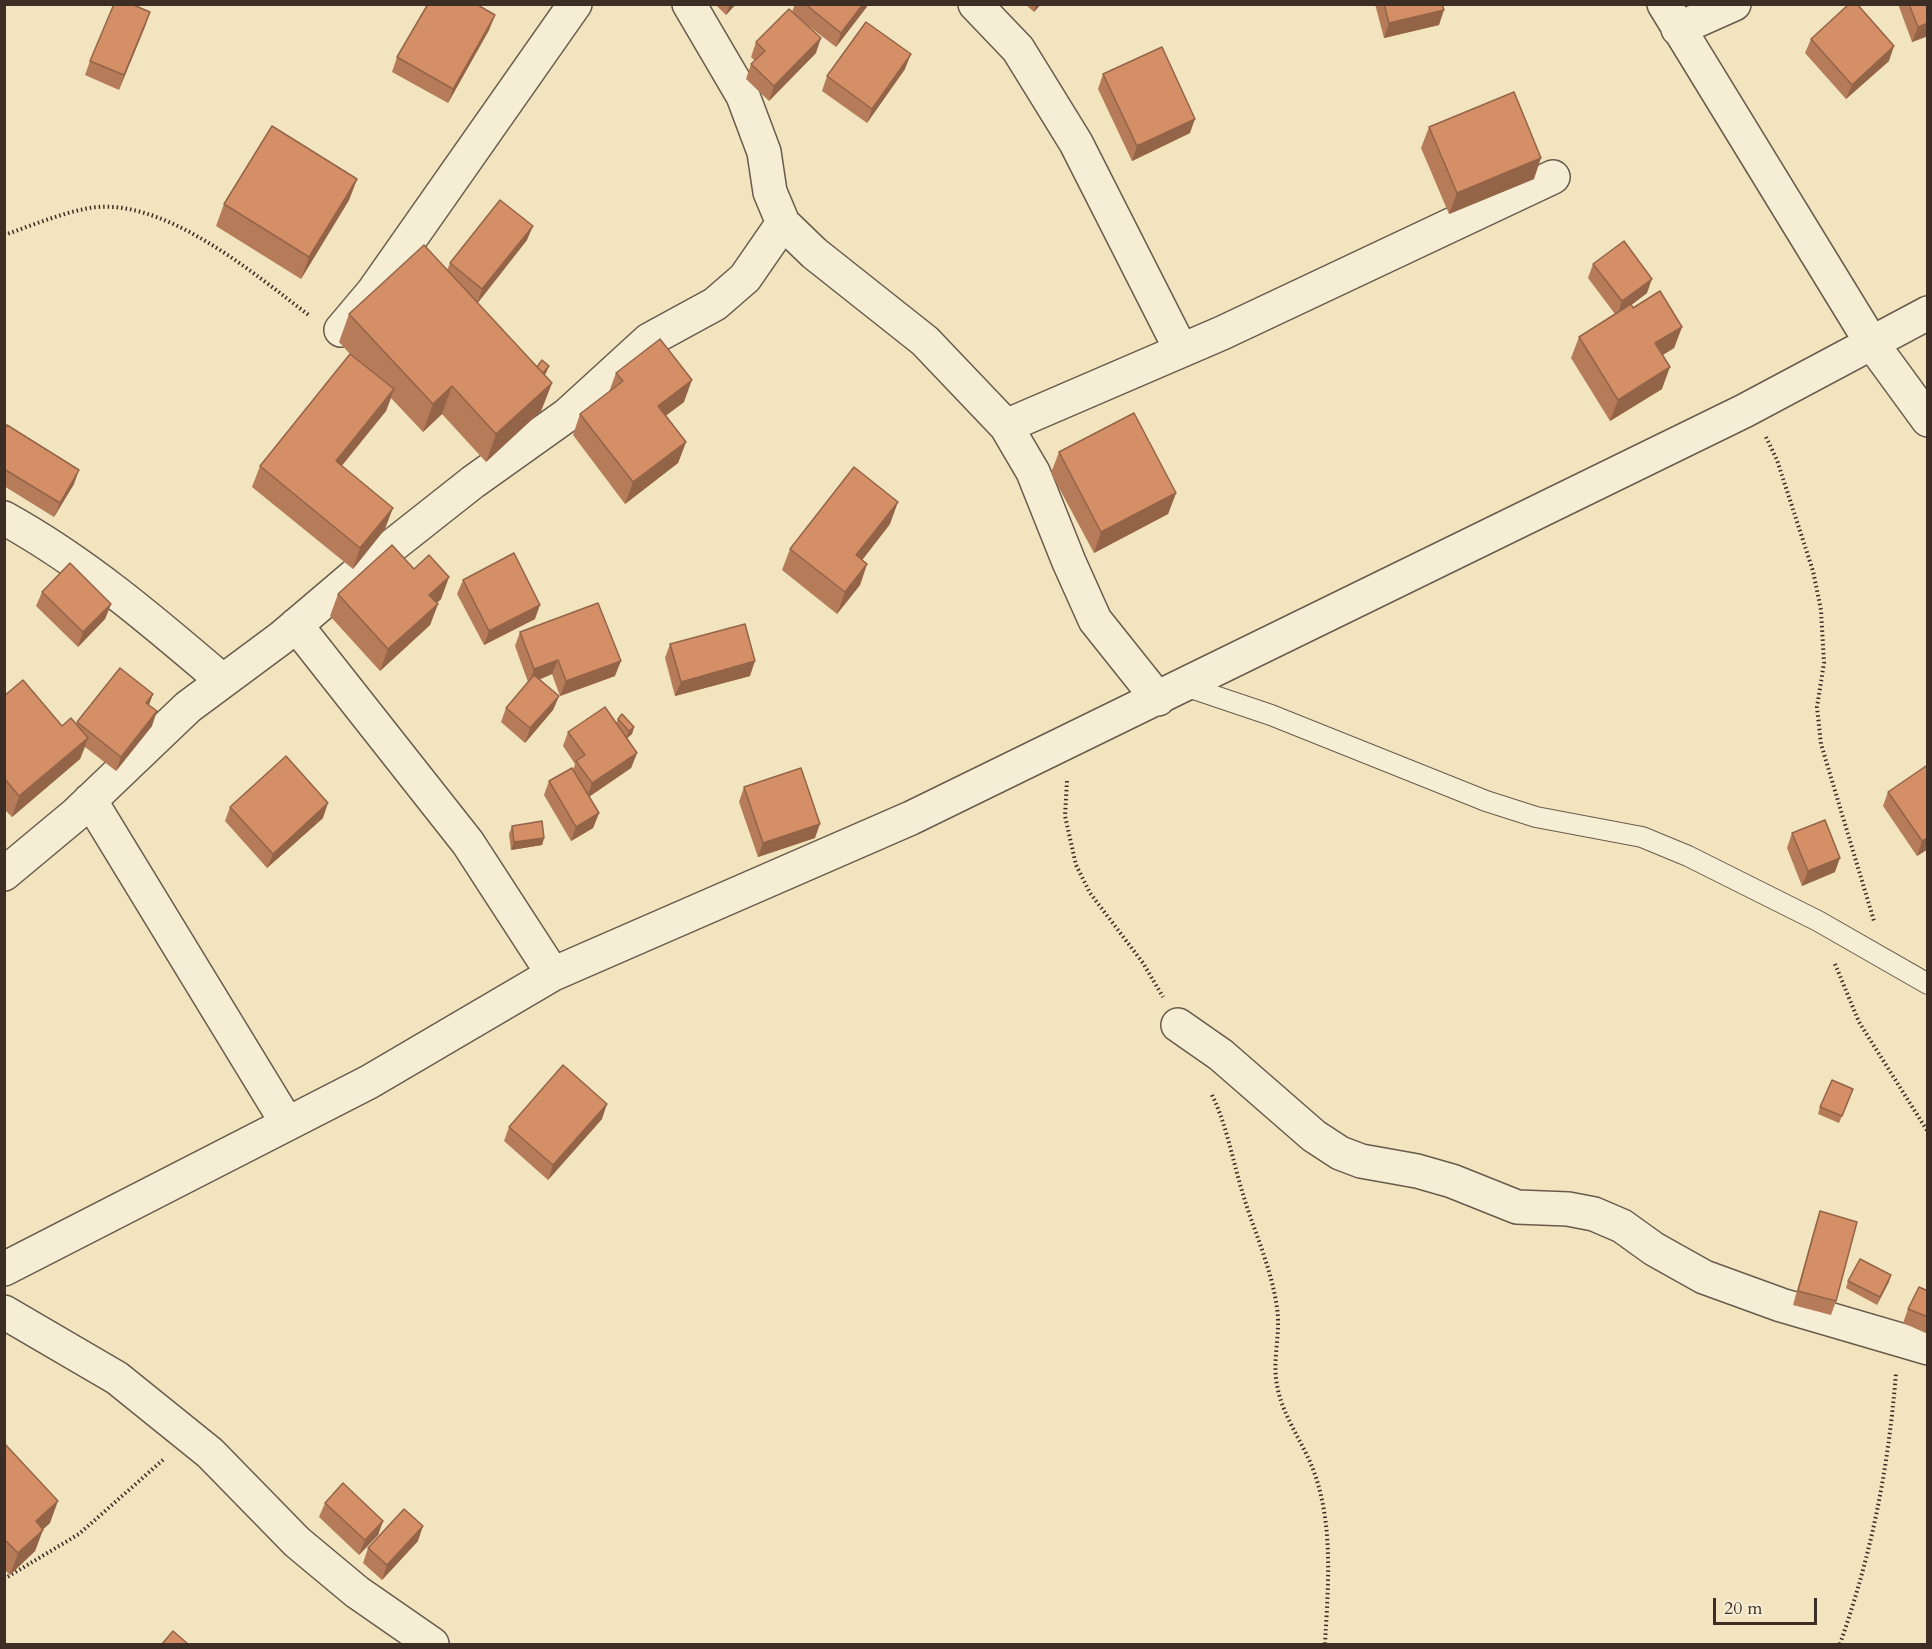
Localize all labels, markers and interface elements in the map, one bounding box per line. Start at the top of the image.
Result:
scale bar [1716,1586,1820,1624]
text: 20 m [1724,1596,1763,1621]

